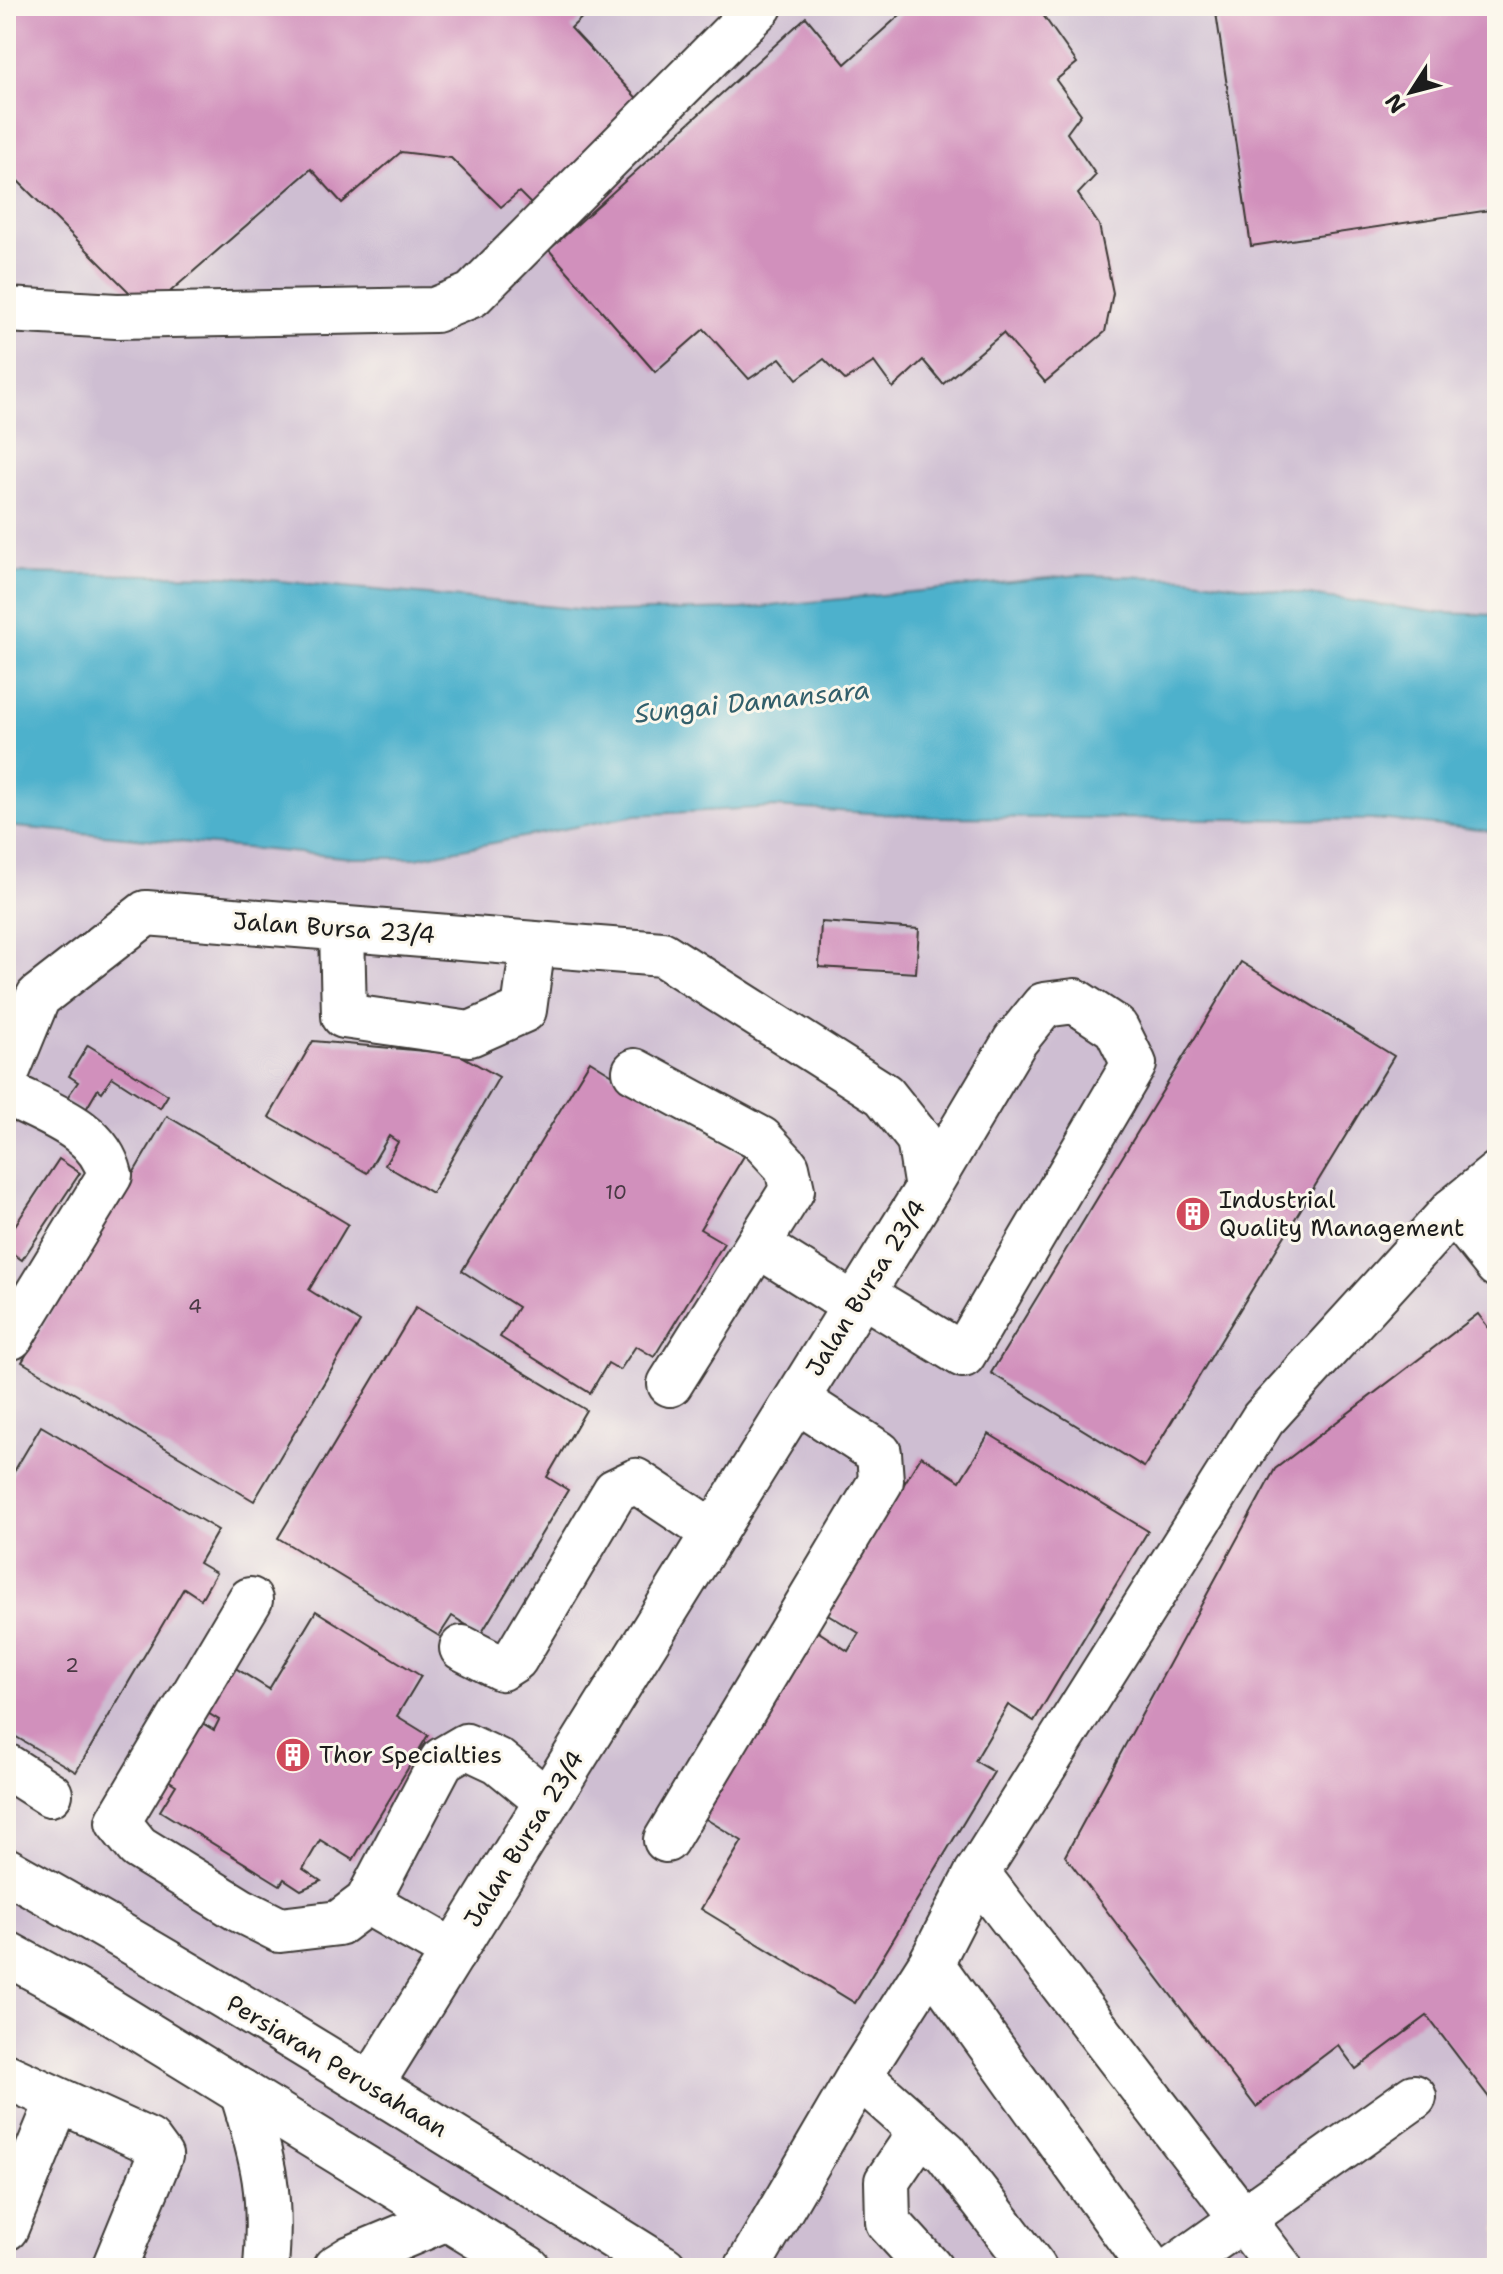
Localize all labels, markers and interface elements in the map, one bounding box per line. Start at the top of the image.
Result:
north arrow [1371,52,1451,132]
text: N [1378,88,1412,119]
water label: Sungai Damansara [633,671,871,731]
street label: Jalan Bursa 23/4 [232,905,436,951]
house number: 10 [605,1179,627,1205]
place label: Industrial Quality Management [1219,1184,1464,1244]
street label: Jalan Bursa 23/4 [799,1194,933,1382]
building icon: Industrial Quality Management [1174,1195,1212,1233]
house number: 4 [188,1293,202,1319]
house number: 2 [65,1652,79,1678]
building icon: Thor Specialties [274,1736,312,1774]
place label: Thor Specialties [319,1739,502,1771]
street label: Jalan Bursa 23/4 [457,1745,591,1933]
street label: Persiaran Perusahaan [221,1987,453,2145]

